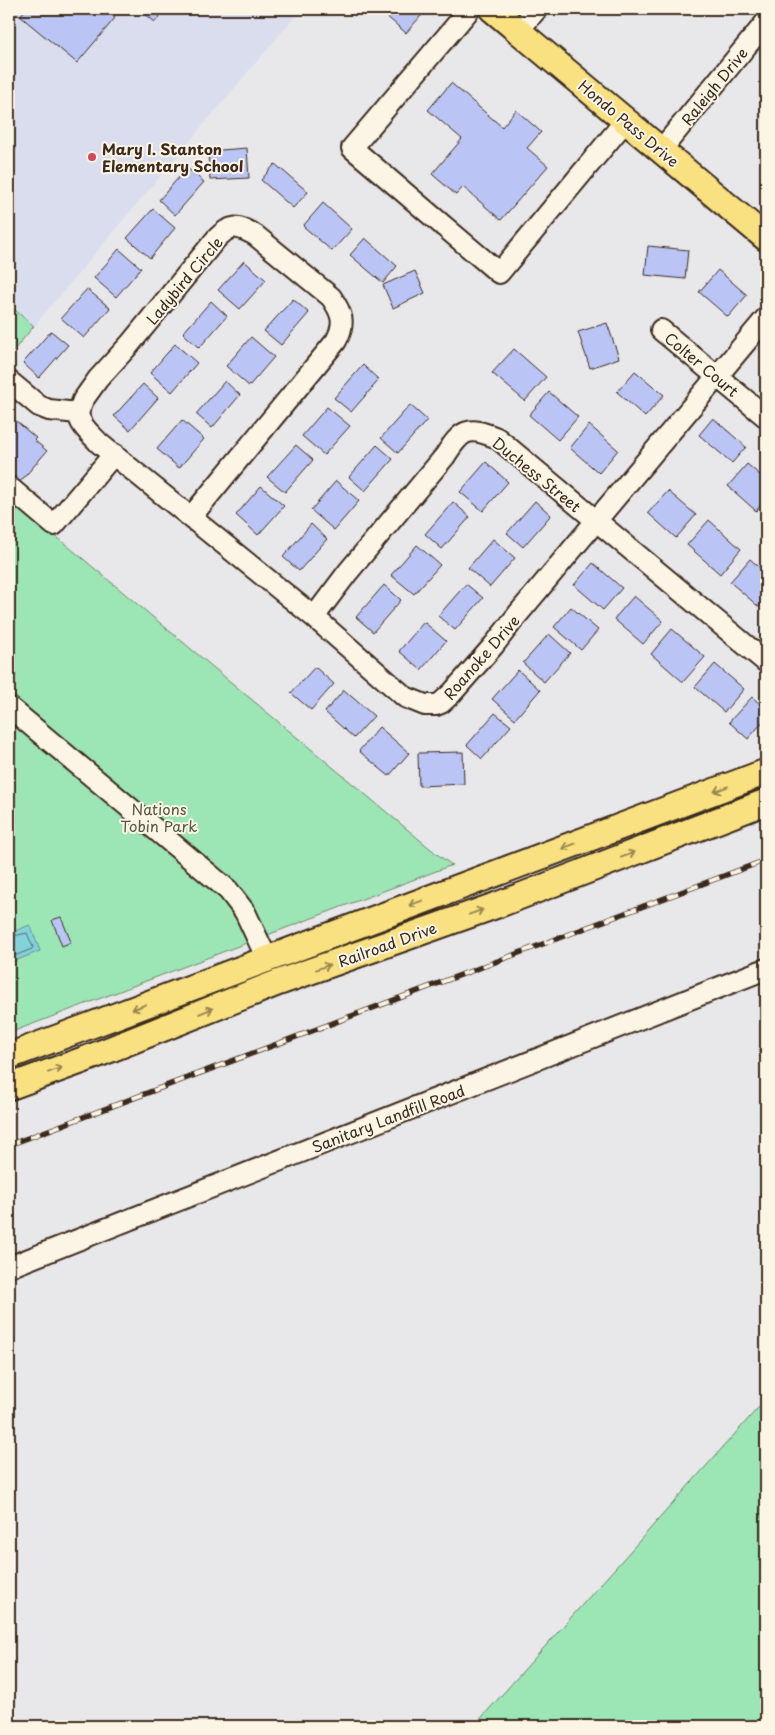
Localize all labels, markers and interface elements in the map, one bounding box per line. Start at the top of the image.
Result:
street label: Raleigh Drive [675,42,753,130]
street label: Hondo Pass Drive [574,74,684,172]
place label: Mary I. Stanton Elementary School [102,137,243,177]
marker: Mary I. Stanton Elementary School [86,151,98,163]
street label: Ladybird Circle [140,231,228,329]
street label: Colter Court [660,326,744,402]
street label: Duchess Street [488,431,586,517]
street label: Roanoke Drive [438,610,524,704]
one-way arrow [714,785,729,794]
park label: Nations Tobin Park [121,797,197,837]
one-way arrow [561,842,577,851]
one-way arrow [620,850,635,859]
one-way arrow [409,899,424,908]
one-way arrow [468,907,484,917]
street label: Railroad Drive [334,915,440,973]
one-way arrow [315,962,330,971]
one-way arrow [132,1002,147,1012]
one-way arrow [198,1006,213,1016]
one-way arrow [46,1065,62,1074]
street label: Sanitary Landfill Road [308,1078,468,1158]

